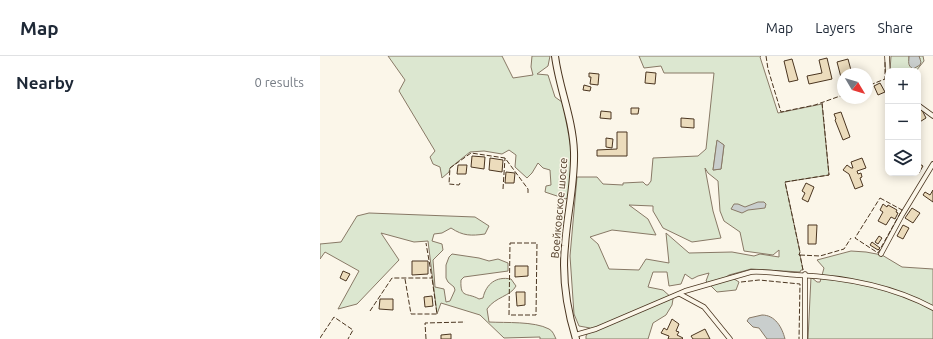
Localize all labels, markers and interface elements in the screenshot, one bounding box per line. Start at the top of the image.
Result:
text: Map [20,17,59,39]
text: Map [766,20,793,36]
text: Layers [815,20,855,36]
text: Share [877,20,913,36]
north arrow [837,68,873,104]
map controls [885,68,921,176]
button: + [885,68,921,104]
text: Nearby [16,73,74,92]
text: 0 results [254,75,304,89]
button: − [885,104,921,140]
button: layers [885,140,921,176]
street label: Воейковское шоссе [549,157,569,259]

